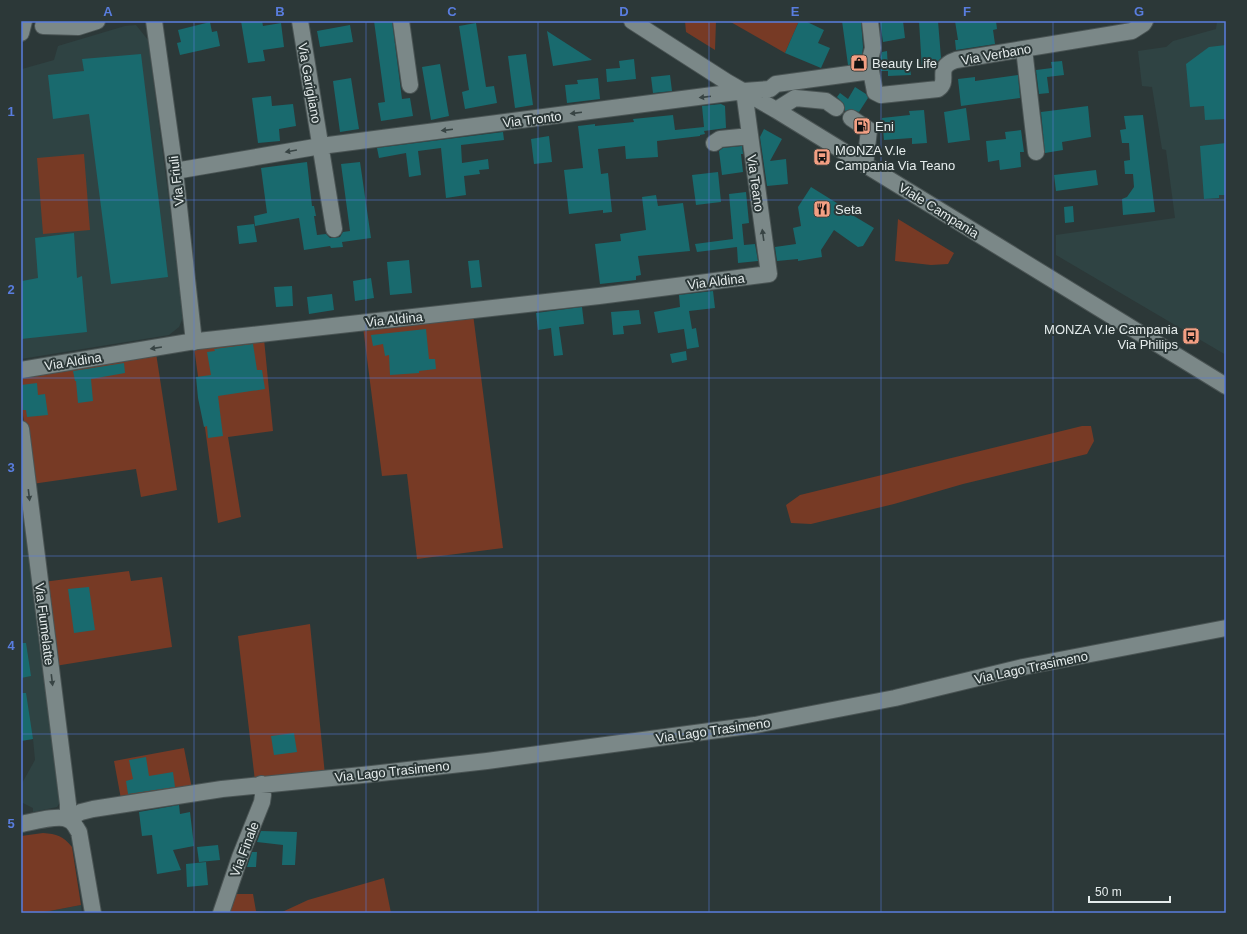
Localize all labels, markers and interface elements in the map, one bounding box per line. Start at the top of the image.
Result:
text: A [103,4,113,19]
text: B [275,4,285,19]
text: C [447,4,457,19]
text: D [619,4,629,19]
text: E [791,4,800,19]
text: F [963,4,971,19]
text: G [1134,4,1144,19]
street label: Via Verbano [960,41,1032,68]
street label: Via Garigliano [295,42,324,124]
shop icon: Beauty Life [849,53,869,73]
place label: Beauty Life [872,56,937,71]
one-way arrow [699,94,711,100]
text: 1 [7,104,15,119]
street label: Via Tronto [502,108,562,131]
one-way arrow [570,110,582,117]
fuel station icon: Eni [852,116,872,136]
place label: Eni [875,119,894,134]
one-way arrow [441,127,453,133]
place label: MONZA V.le Campania Via Teano [835,143,955,173]
bus stop icon: MONZA V.le Campania Via Teano [812,147,832,167]
one-way arrow [285,148,297,154]
street label: Via Teano [744,154,767,213]
street label: Via Friuli [166,155,187,207]
street label: Viale Campania [896,180,982,241]
restaurant icon: Seta [812,199,832,219]
place label: Seta [835,202,863,217]
one-way arrow [760,229,766,241]
street label: Via Aldina [687,270,746,292]
text: 2 [7,282,15,297]
street label: Via Aldina [365,309,424,330]
place label: MONZA V.le Campania Via Philips [1044,322,1179,352]
bus stop icon: MONZA V.le Campania Via Philips [1181,326,1201,346]
one-way arrow [150,345,162,351]
street label: Via Aldina [43,349,103,373]
text: 3 [7,460,15,475]
one-way arrow [26,489,32,501]
street label: Via Fiumelatte [32,582,57,666]
text: 4 [7,638,15,653]
street label: Via Lago Trasimeno [973,648,1089,687]
one-way arrow [49,674,55,686]
street label: Via Lago Trasimeno [655,715,771,746]
street label: Via Lago Trasimeno [334,758,450,785]
text: 5 [7,816,15,831]
street label: Via Finale [227,820,262,879]
scale bar [1089,878,1170,904]
text: 50 m [1095,885,1122,899]

